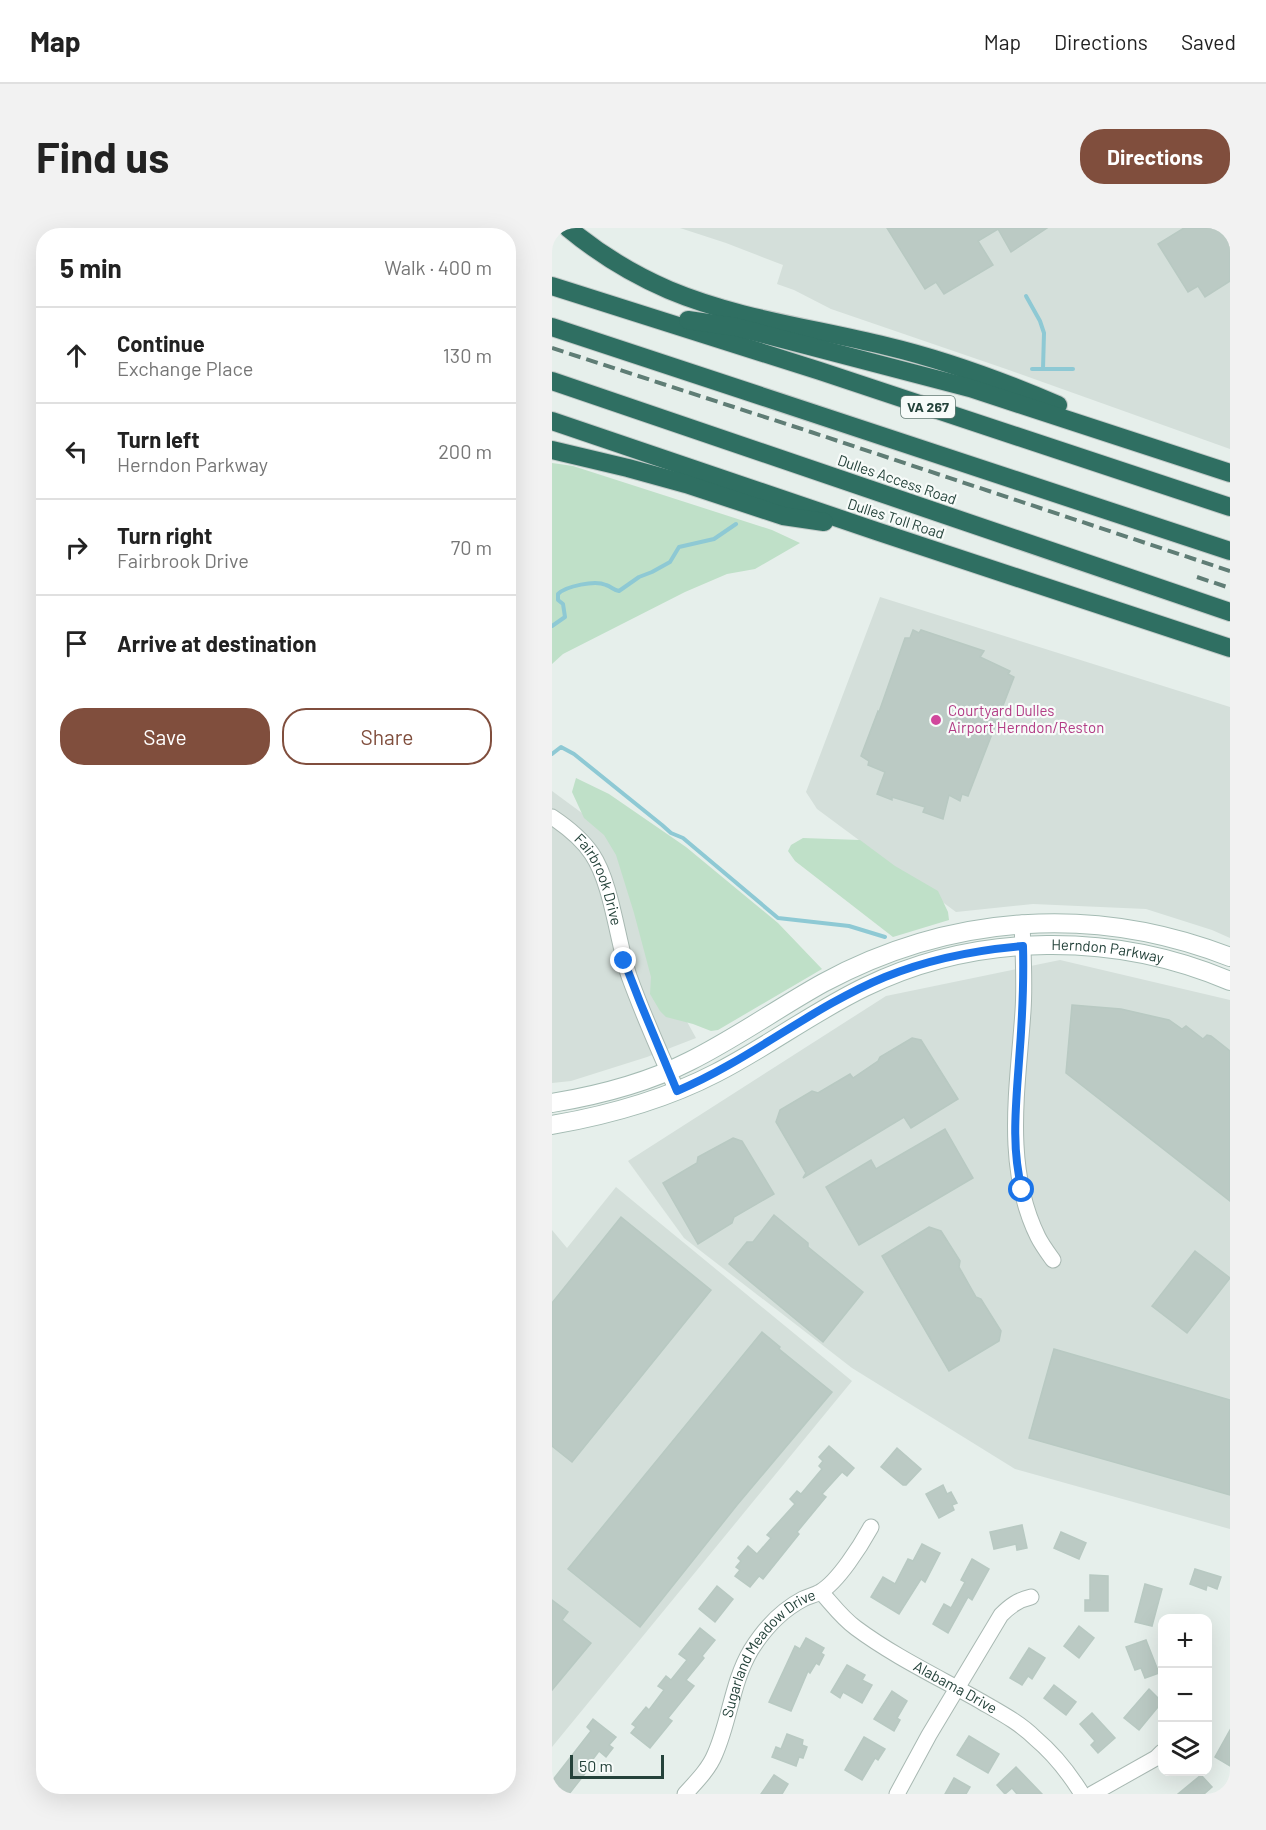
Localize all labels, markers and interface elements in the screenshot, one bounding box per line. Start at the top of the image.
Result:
text: Map [30,24,81,58]
text: Map [984,29,1021,54]
text: Directions [1054,29,1148,54]
text: Saved [1181,29,1236,54]
button: Directions [1080,129,1230,184]
text: Find us [36,131,169,181]
text: 5 min [60,252,122,283]
text: Walk · 400 m [384,255,492,279]
text: Continue [117,330,205,356]
icon: ahead [60,339,93,372]
text: 130 m [443,343,492,367]
text: Exchange Place [117,356,253,380]
road number: VA 267 [901,396,955,418]
text: Turn left [117,426,200,452]
icon: left [60,435,93,468]
text: 200 m [438,439,492,463]
street label: Dulles Access Road [835,450,959,508]
text: Herndon Parkway [117,452,268,476]
street label: Dulles Toll Road [846,494,947,542]
text: Turn right [117,522,212,548]
icon: right [60,531,93,564]
text: 70 m [451,535,492,559]
text: Fairbrook Drive [117,548,249,572]
icon: arrive [60,627,93,660]
text: Arrive at destination [117,630,316,656]
place label: Courtyard Dulles Airport Herndon/Reston [948,701,1104,736]
button: Save [60,708,270,765]
button: Share [282,708,492,765]
marker: Courtyard Dulles Airport Herndon/Reston [929,713,943,727]
street label: Fairbrook Drive [571,829,626,927]
street label: Herndon Parkway [1051,935,1166,966]
route end [610,947,636,973]
route start [1008,1176,1034,1202]
street label: Sugarland Meadow Drive [718,1585,818,1719]
map controls [1158,1614,1212,1776]
button: + [1158,1614,1212,1668]
street label: Alabama Drive [911,1656,1001,1717]
button: − [1158,1668,1212,1722]
button: layers [1158,1722,1212,1776]
scale bar [570,1752,664,1780]
text: 50 m [579,1756,613,1775]

